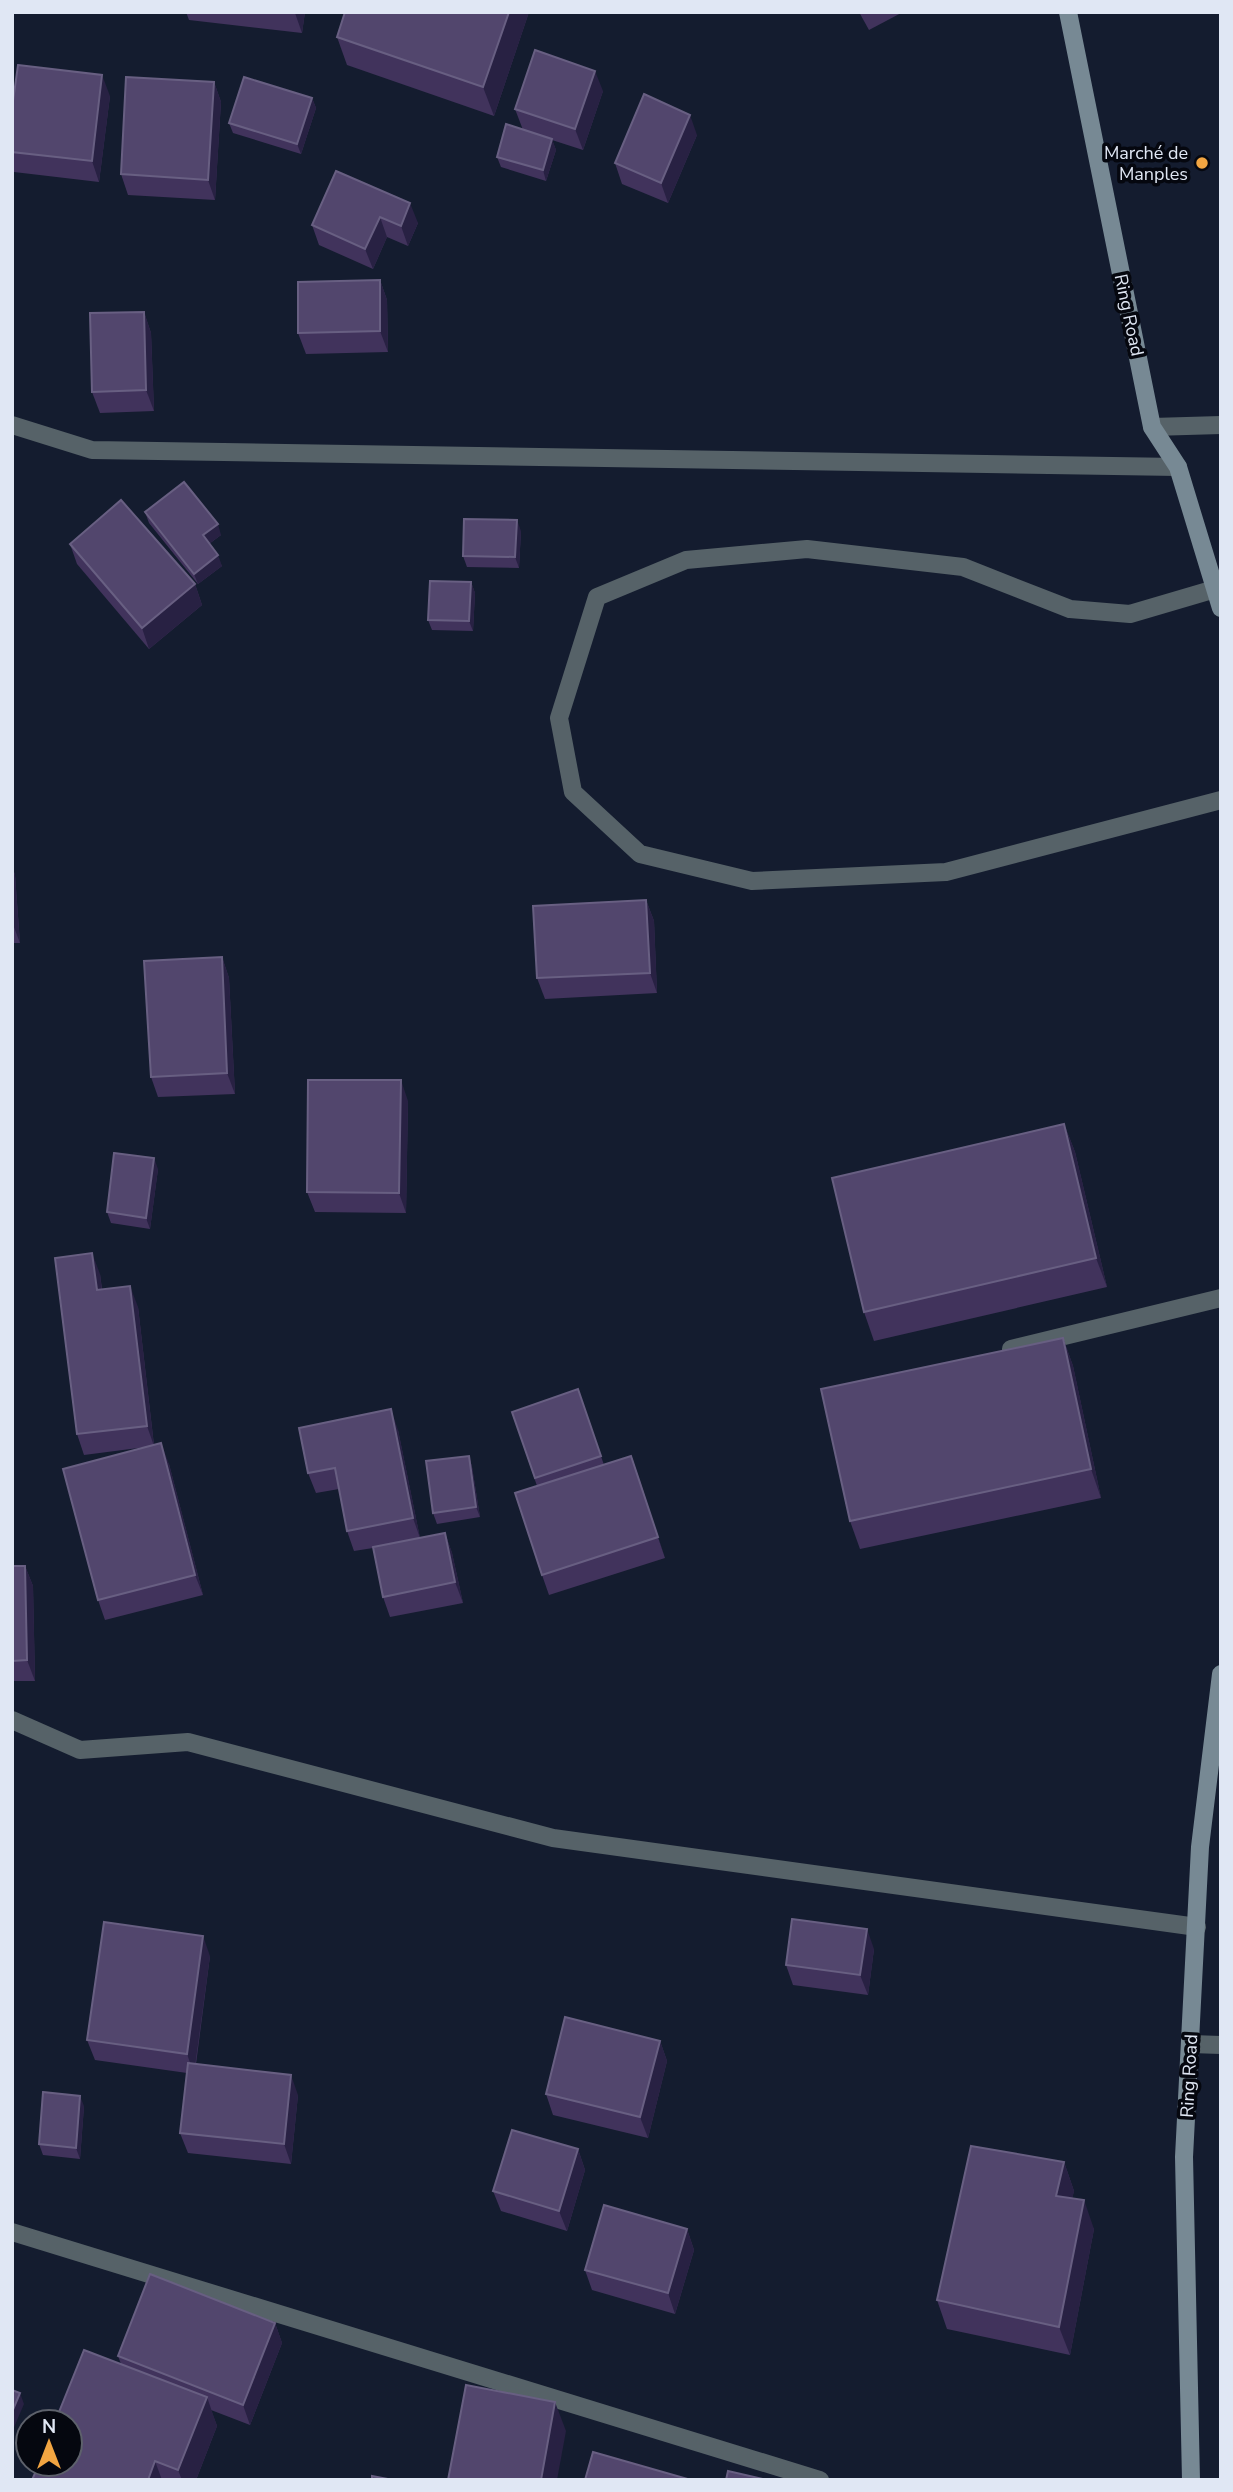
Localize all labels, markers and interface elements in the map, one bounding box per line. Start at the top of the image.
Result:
place label: Marché de Manples [1104,141,1188,186]
marker: Marché de Manples [1194,155,1210,171]
street label: Ring Road [1109,272,1149,358]
street label: Ring Road [1175,2034,1203,2118]
north arrow [14,2408,84,2478]
text: N [42,2414,56,2440]

